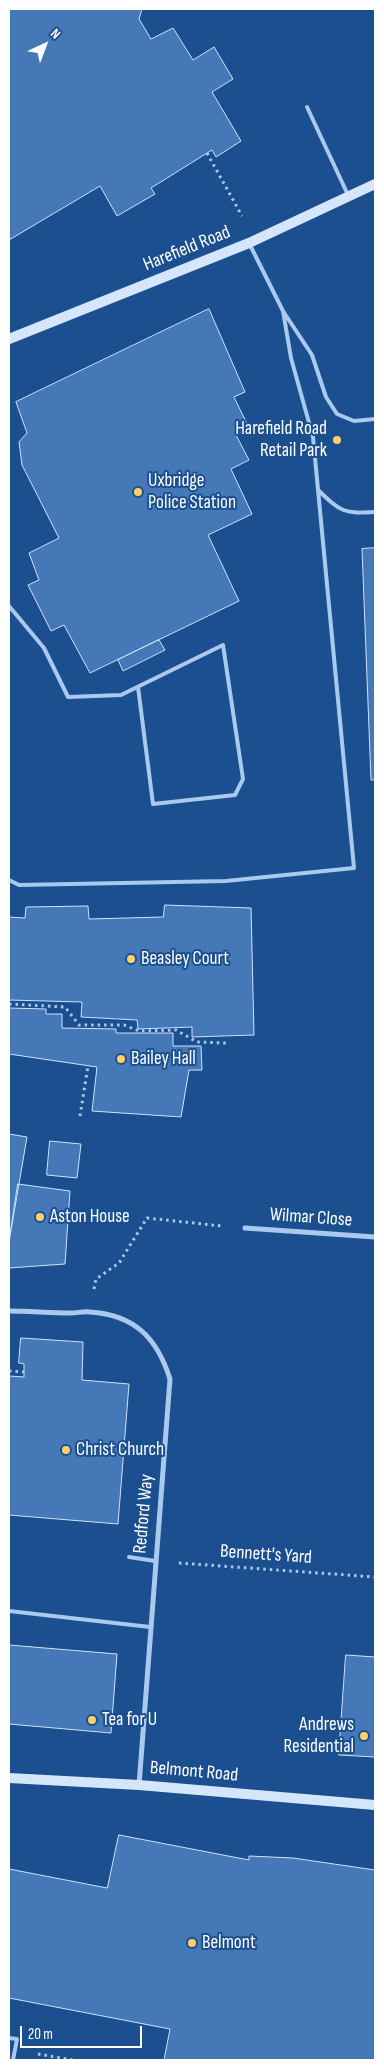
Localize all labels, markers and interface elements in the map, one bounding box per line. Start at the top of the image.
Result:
north arrow [20,20,70,70]
text: N [47,25,64,42]
street label: Harefield Road [140,221,234,277]
place label: Harefield Road Retail Park [235,418,327,462]
marker: Harefield Road Retail Park [331,434,343,446]
place label: Uxbridge Police Station [148,470,236,514]
marker: Uxbridge Police Station [132,486,144,498]
place label: Beasley Court [141,948,229,970]
marker: Beasley Court [125,953,137,965]
place label: Bailey Hall [131,1048,196,1070]
marker: Bailey Hall [115,1053,127,1065]
street label: Wilmar Close [269,1204,353,1232]
place label: Aston House [50,1206,130,1228]
marker: Aston House [34,1211,46,1223]
place label: Christ Church [76,1439,164,1461]
marker: Christ Church [60,1444,72,1456]
street label: Redford Way [129,1473,159,1555]
street label: Bennett's Yard [219,1540,313,1570]
place label: Tea for U [102,1709,157,1731]
marker: Tea for U [86,1714,98,1726]
place label: Andrews Residential [283,1714,354,1758]
marker: Andrews Residential [358,1730,370,1742]
street label: Belmont Road [149,1757,239,1787]
place label: Belmont [202,1932,256,1954]
marker: Belmont [186,1937,198,1949]
scale bar [22,2016,145,2048]
text: 20 m [28,2025,53,2044]

